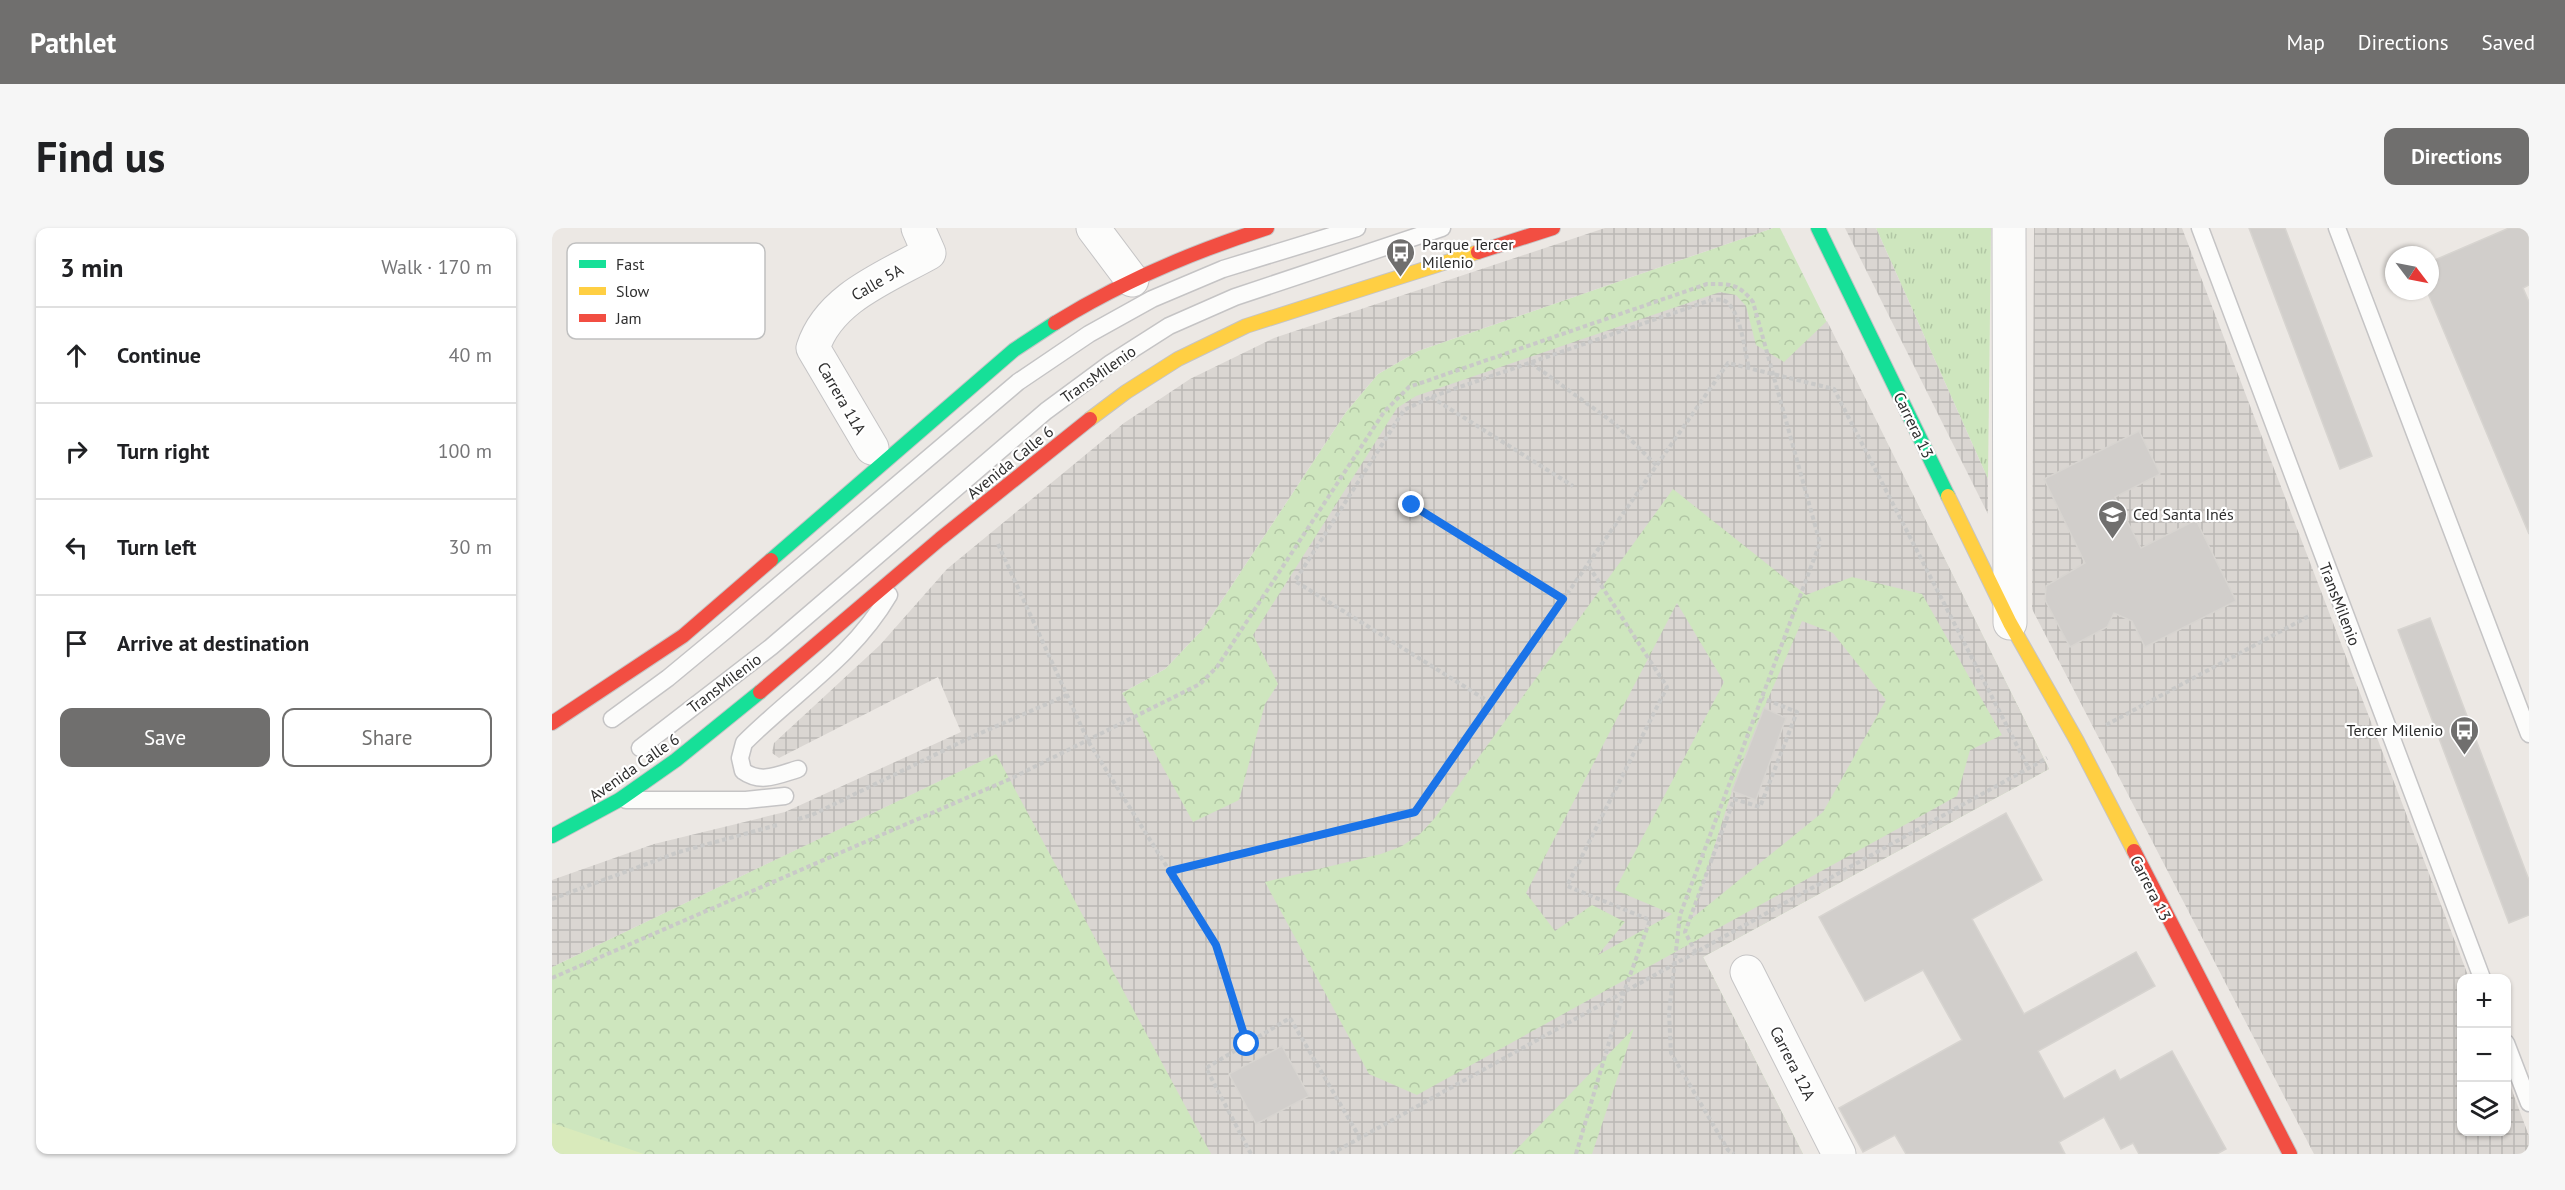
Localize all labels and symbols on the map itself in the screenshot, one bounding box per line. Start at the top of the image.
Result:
place label: Parque Tercer Milenio [1422,234,1514,272]
bus stop icon: Parque Tercer Milenio [1385,237,1417,279]
legend [567,243,765,339]
north arrow [2385,246,2439,300]
text: Fast [616,254,645,274]
street label: Calle 5A [847,259,907,305]
text: Slow [616,281,650,301]
text: Jam [615,308,642,328]
street label: TransMilenio [1056,341,1140,407]
street label: Carrera 11A [813,358,871,438]
street label: Carrera 13 [1889,389,1939,461]
street label: Avenida Calle 6 [963,421,1057,503]
route end [1398,491,1424,517]
school or university icon: Ced Santa Inés [2096,498,2128,540]
place label: Ced Santa Inés [2133,504,2234,524]
street label: TransMilenio [2315,560,2365,648]
street label: TransMilenio [683,649,765,717]
bus stop icon: Tercer Milenio [2448,714,2480,756]
place label: Tercer Milenio [2347,720,2443,740]
street label: Avenida Calle 6 [585,729,683,805]
street label: Carrera 13 [2126,852,2176,924]
street label: Carrera 12A [1766,1023,1820,1104]
route start [1233,1030,1259,1056]

